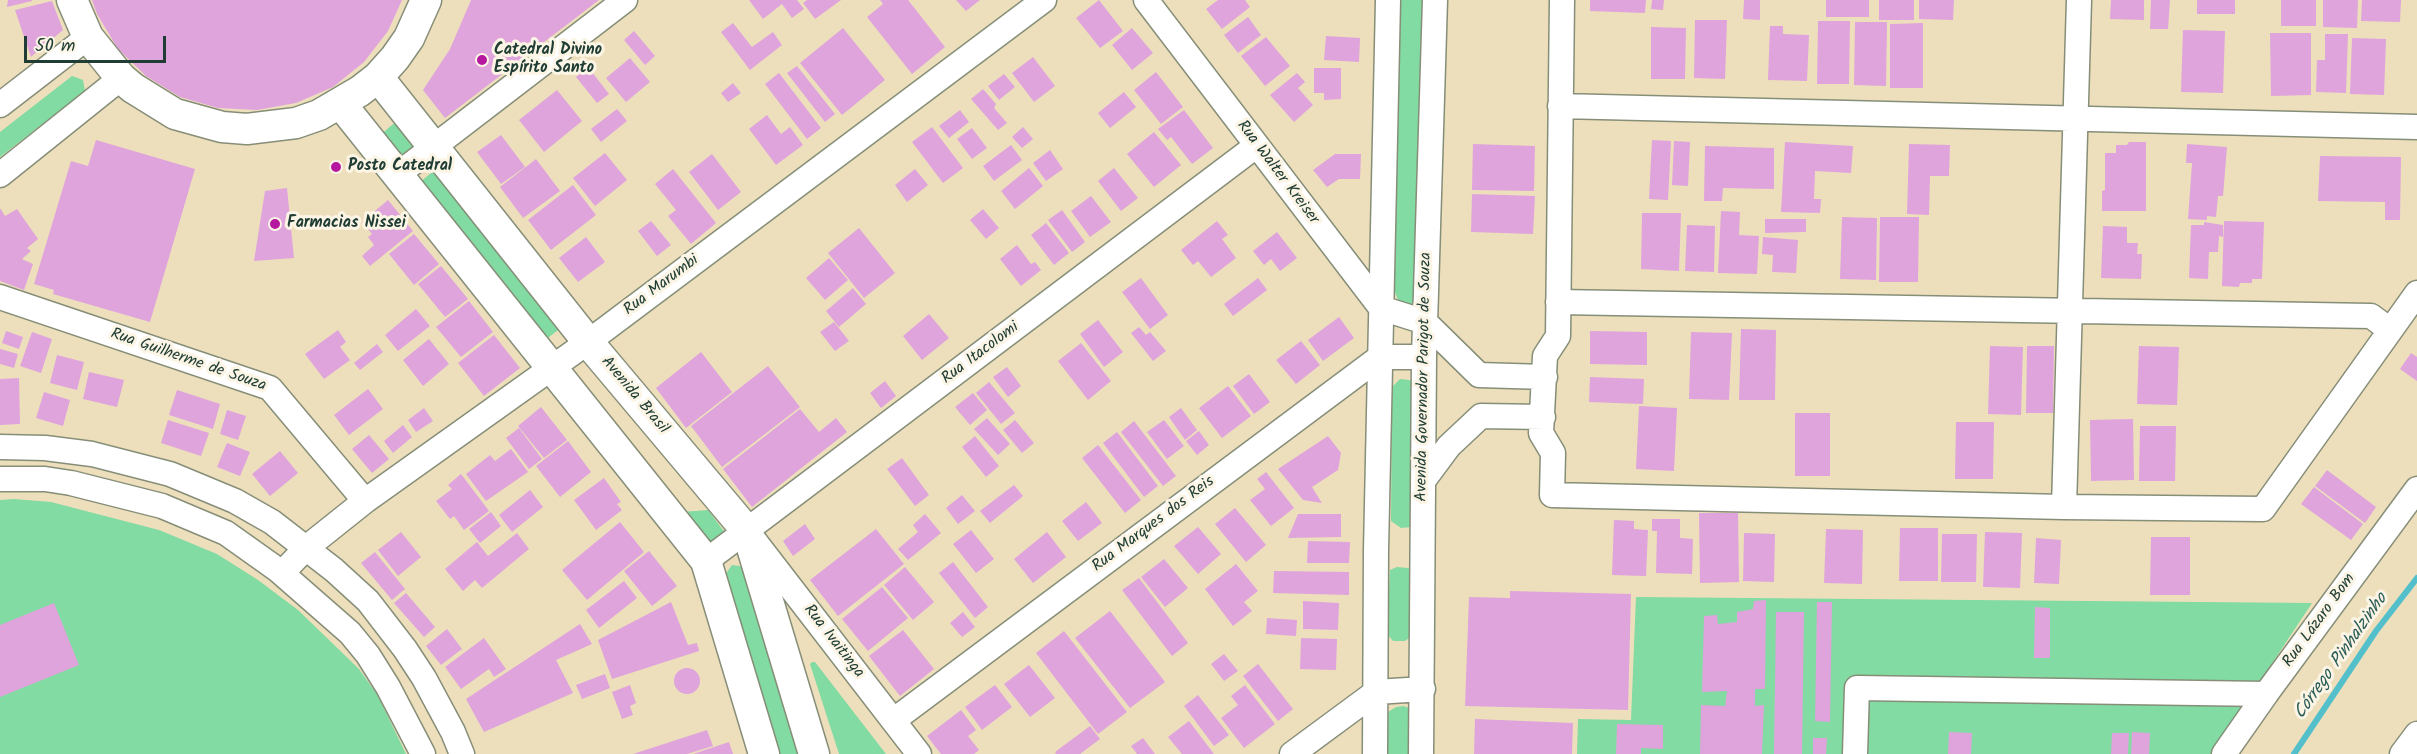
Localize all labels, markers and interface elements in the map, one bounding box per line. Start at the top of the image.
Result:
scale bar [27,24,170,62]
text: 50 m [35,32,75,61]
place label: Catedral Divino Espírito Santo [494,41,602,79]
marker: Catedral Divino Espírito Santo [475,53,489,67]
street label: Rua Walter Kreiser [1232,117,1322,229]
place label: Posto Catedral [348,157,452,177]
marker: Posto Catedral [329,160,343,174]
place label: Farmacias Nissei [287,214,406,234]
marker: Farmacias Nissei [268,217,282,231]
street label: Rua Marumbi [621,252,703,320]
street label: Avenida Governador Parigot de Souza [1413,252,1437,502]
street label: Rua Itacolomi [939,319,1023,389]
street label: Rua Guilherme de Souza [108,325,268,397]
street label: Avenida Brasil [596,353,672,439]
street label: Rua Marques dos Reis [1089,473,1219,577]
street label: Rua Lázaro Bom [2280,570,2360,672]
water label: Córrego Pinhalzinho [2291,590,2393,724]
street label: Rua Ivaitinga [798,602,868,682]

